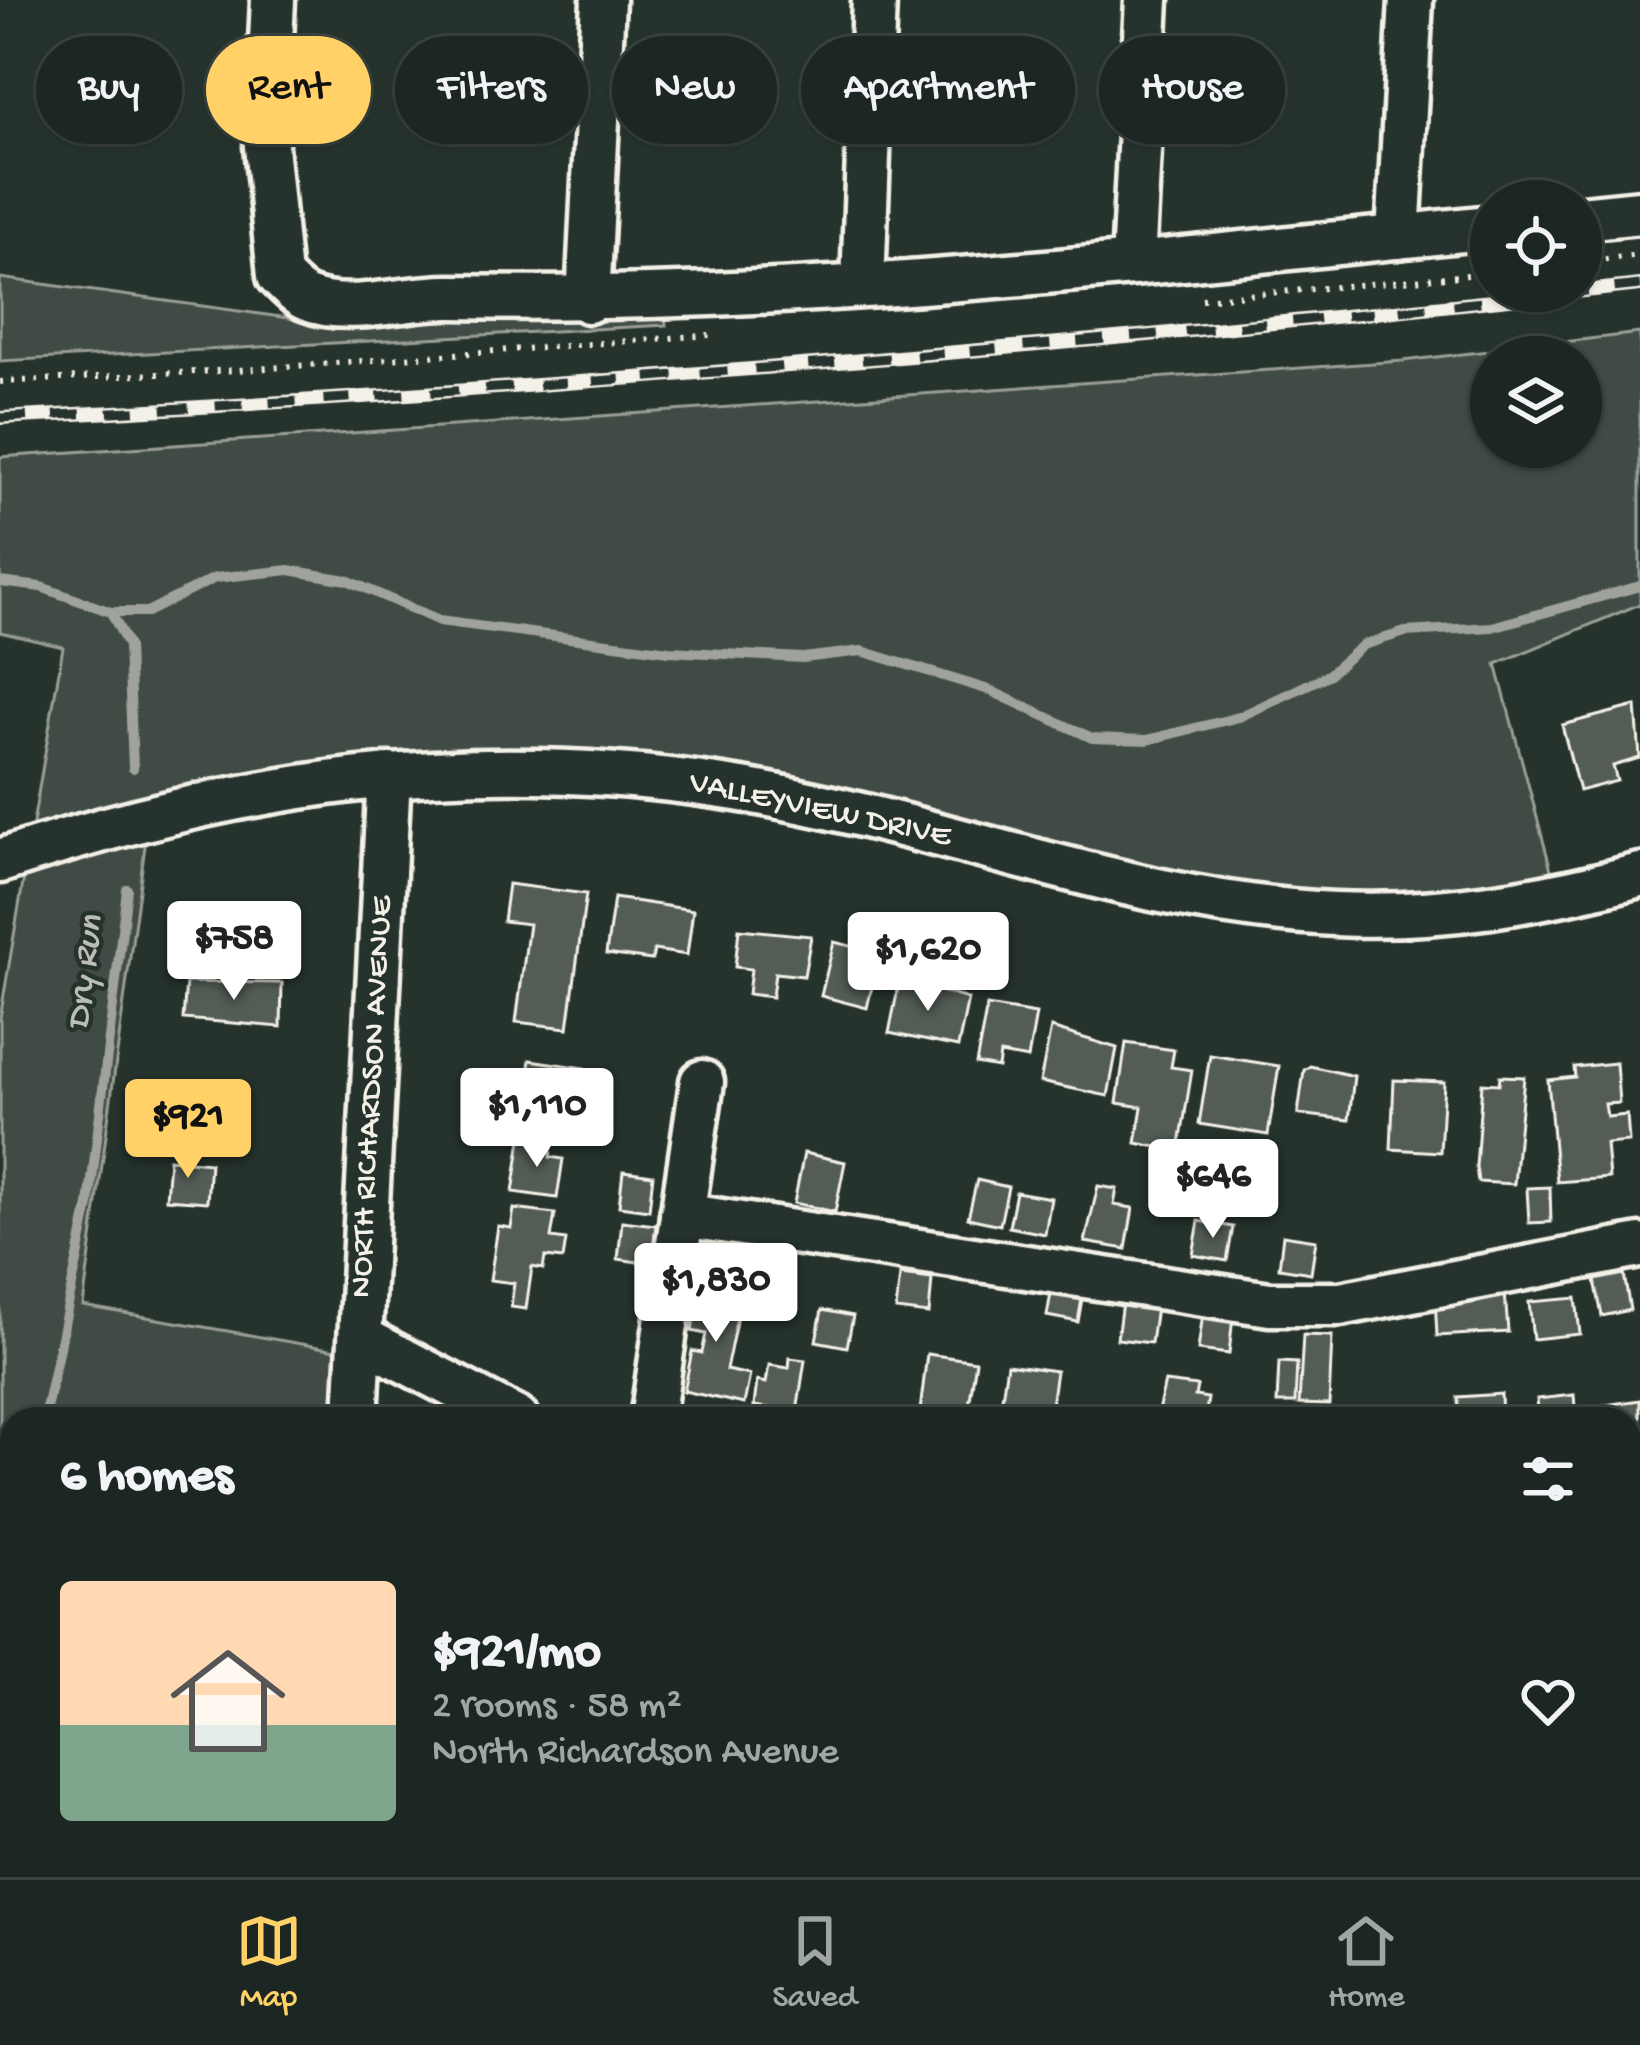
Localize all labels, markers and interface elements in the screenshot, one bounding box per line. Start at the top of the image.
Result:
chip: Buy [36,36,182,144]
chip: Rent [206,36,371,144]
chip: Filters [395,36,588,144]
chip: New [612,36,777,144]
chip: Apartment [801,36,1075,144]
chip: House [1099,36,1285,144]
map controls [1470,180,1602,468]
button: locate [1470,180,1602,312]
button: layers [1470,336,1602,468]
street label: VALLEYVIEW DRIVE [685,765,956,858]
street label: NORTH RICHARDSON AVENUE [343,894,403,1299]
pin: $758 [163,901,305,1003]
water label: Dry Run [59,912,115,1033]
pin: $1,620 [830,912,1026,1014]
text: $758 [194,917,274,963]
text: $1,620 [875,928,981,974]
pin: $1,110 [439,1068,635,1170]
pin: $921 [117,1079,259,1181]
text: $1,110 [487,1084,587,1130]
text: $921 [152,1095,224,1141]
pin: $646 [1142,1139,1284,1241]
text: $646 [1175,1155,1251,1201]
pin: $1,830 [618,1243,814,1345]
text: $1,830 [661,1259,771,1305]
icon: filters [1515,1446,1581,1512]
text: 6 homes [60,1449,233,1509]
text: $921/mo [432,1625,601,1685]
icon: home [156,1629,300,1773]
icon: heart [1515,1668,1581,1734]
text: 2 rooms · 58 m² [432,1685,682,1731]
text: North Richardson Avenue [432,1731,839,1777]
tab: Map [236,1908,302,2018]
tab: Saved [773,1908,857,2018]
tab: Home [1328,1908,1404,2018]

